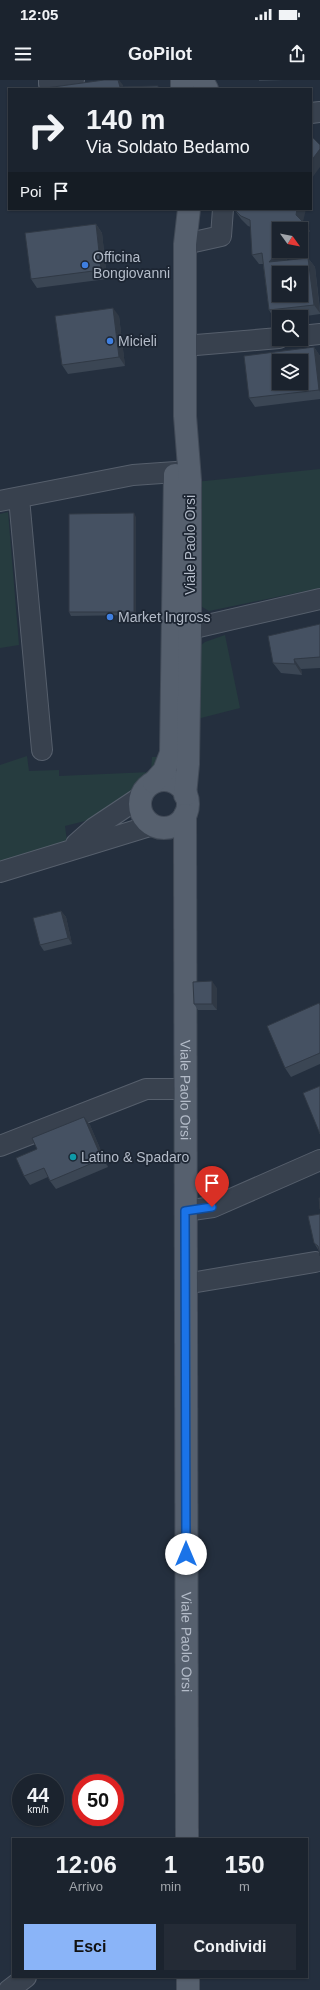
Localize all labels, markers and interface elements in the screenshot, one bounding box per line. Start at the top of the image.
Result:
text: 12:05 [20,6,58,23]
icon: menu [12,43,34,65]
icon: share [286,43,308,65]
text: GoPilot [128,44,192,64]
icon: right [20,104,72,156]
text: 140 m [86,104,165,135]
text: Via Soldato Bedamo [86,137,250,157]
icon: arrive [50,180,72,202]
text: Poi [20,183,42,200]
north arrow [272,222,308,258]
map controls [272,222,308,390]
place label: Officina Bongiovanni [93,249,170,281]
marker: Officina Bongiovanni [80,260,90,270]
button: sound [272,266,308,302]
button: search [272,310,308,346]
place label: Micieli [118,333,157,349]
marker: Micieli [105,336,115,346]
button: layers [272,354,308,390]
street label: Viale Paolo Orsi [182,495,198,595]
place label: Market Ingross [118,609,211,625]
marker: Market Ingross [105,612,115,622]
street label: Viale Paolo Orsi [177,1040,194,1140]
place label: Latino & Spadaro [81,1149,189,1165]
marker: Latino & Spadaro [68,1152,78,1162]
pin [195,1166,229,1207]
icon: arrive [201,1172,223,1194]
position arrow [165,1533,207,1575]
street label: Viale Paolo Orsi [179,1592,195,1692]
speed limit sign: 50 [72,1774,124,1826]
text: 44 [27,1784,49,1806]
text: km/h [27,1804,49,1815]
text: 12:06 [55,1851,117,1878]
text: 1 [164,1851,177,1878]
text: 150 [225,1851,265,1878]
text: Arrivo [69,1879,103,1894]
text: min [160,1879,181,1894]
text: m [239,1879,250,1894]
button: Esci [24,1924,156,1970]
button: Condividi [164,1924,296,1970]

